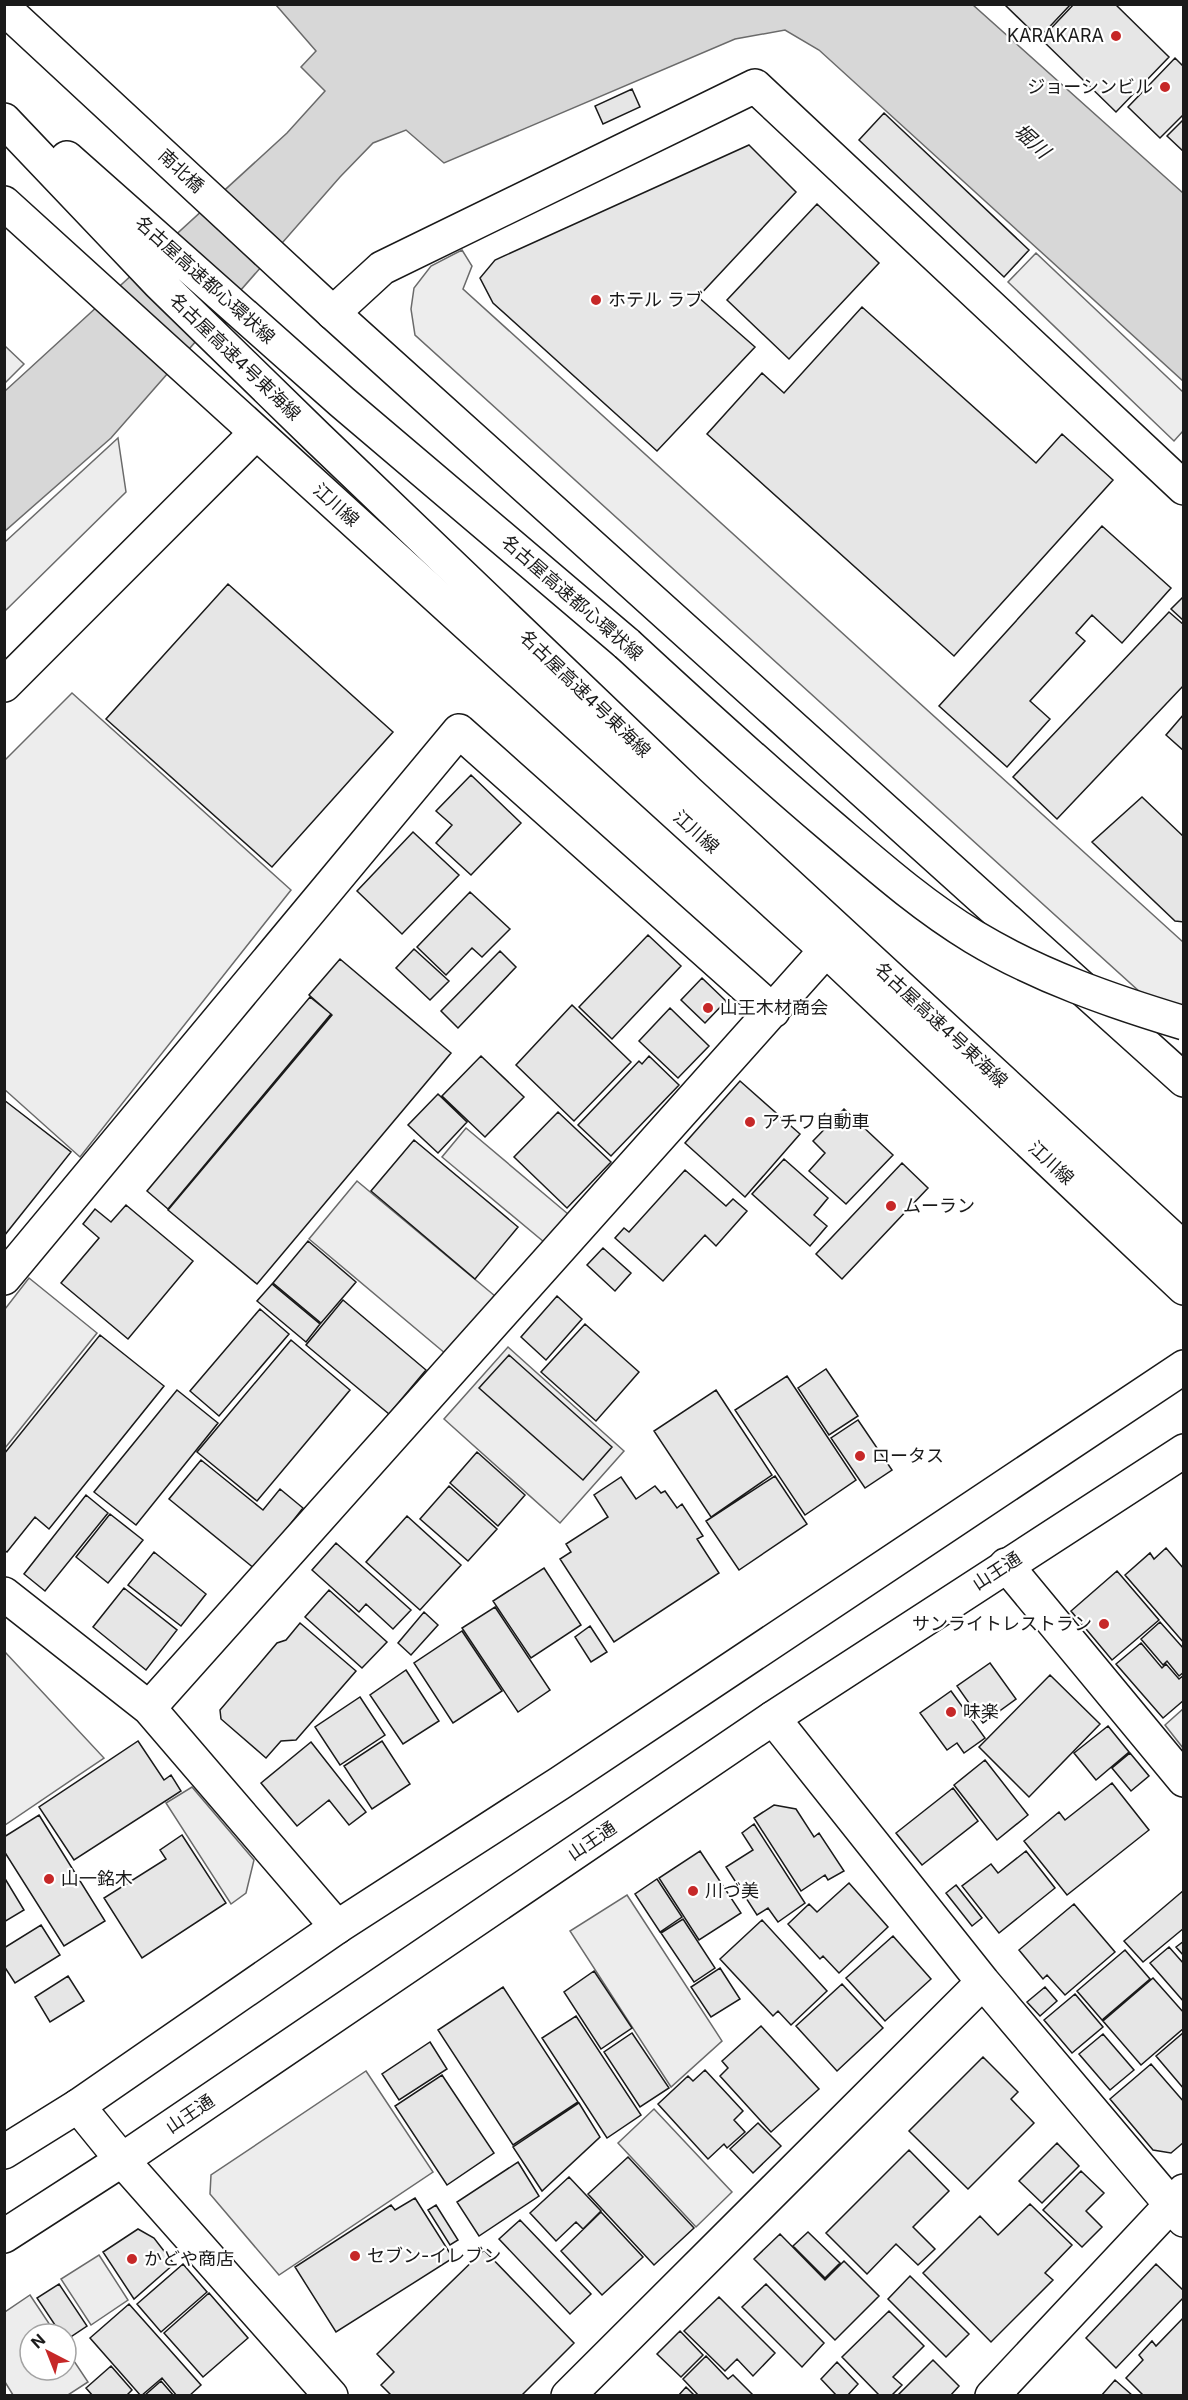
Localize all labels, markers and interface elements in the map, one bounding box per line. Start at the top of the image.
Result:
place label: KARAKARA [1007,25,1104,46]
marker: KARAKARA [1109,29,1123,43]
place label: ジョーシンビル [1027,76,1153,97]
marker: ジョーシンビル [1158,80,1172,94]
water label: 堀川 [1009,119,1056,165]
street label: 南北橋 [154,145,208,197]
street label: 名古屋高速都心環状線 [131,212,279,348]
street label: 名古屋高速4号東海線 [166,289,305,425]
place label: ホテル ラブ [608,289,703,310]
marker: ホテル ラブ [589,293,603,307]
street label: 江川線 [309,479,363,530]
street label: 名古屋高速都心環状線 [498,531,647,665]
street label: 名古屋高速4号東海線 [516,626,655,762]
street label: 江川線 [669,806,723,857]
street label: 名古屋高速4号東海線 [871,958,1012,1092]
place label: 山王木材商会 [720,997,828,1018]
marker: 山王木材商会 [701,1001,715,1015]
place label: アチワ自動車 [762,1111,870,1132]
marker: アチワ自動車 [743,1115,757,1129]
street label: 江川線 [1024,1137,1078,1189]
place label: ムーラン [903,1195,975,1216]
marker: ムーラン [884,1199,898,1213]
place label: ロータス [872,1445,944,1466]
marker: ロータス [853,1449,867,1463]
street label: 山王通 [968,1547,1025,1594]
place label: サンライトレストラン [912,1613,1092,1634]
marker: サンライトレストラン [1097,1617,1111,1631]
place label: 味楽 [963,1701,999,1722]
marker: 味楽 [944,1705,958,1719]
street label: 山王通 [563,1817,620,1864]
place label: 山一銘木 [61,1868,133,1889]
marker: 山一銘木 [42,1872,56,1886]
place label: 川づ美 [705,1880,759,1901]
marker: 川づ美 [686,1884,700,1898]
street label: 山王通 [161,2090,218,2137]
place label: セブン-イレブン [367,2245,501,2266]
place label: かどや商店 [144,2248,234,2269]
marker: セブン-イレブン [348,2249,362,2263]
marker: かどや商店 [125,2252,139,2266]
north arrow [18,2322,78,2382]
text: N [27,2329,49,2352]

